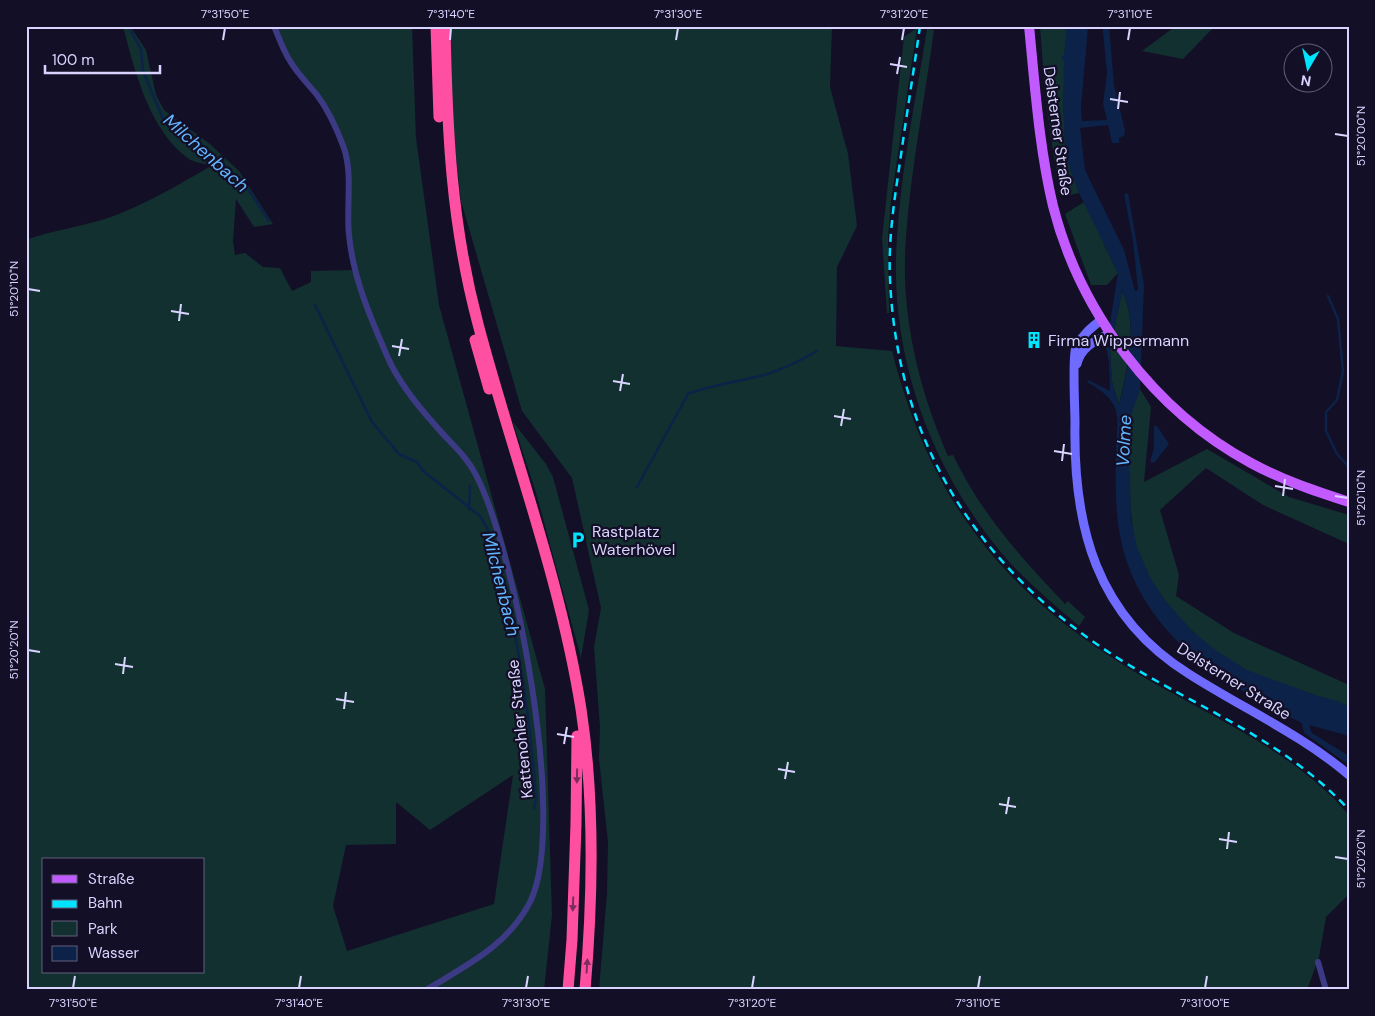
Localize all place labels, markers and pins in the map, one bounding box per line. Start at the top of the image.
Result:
building icon: Firma Wippermann [1024,330,1044,350]
place label: Firma Wippermann [1048,330,1189,351]
place label: Rastplatz Waterhövel [592,521,675,560]
parking icon: Rastplatz Waterhövel [568,530,588,550]

